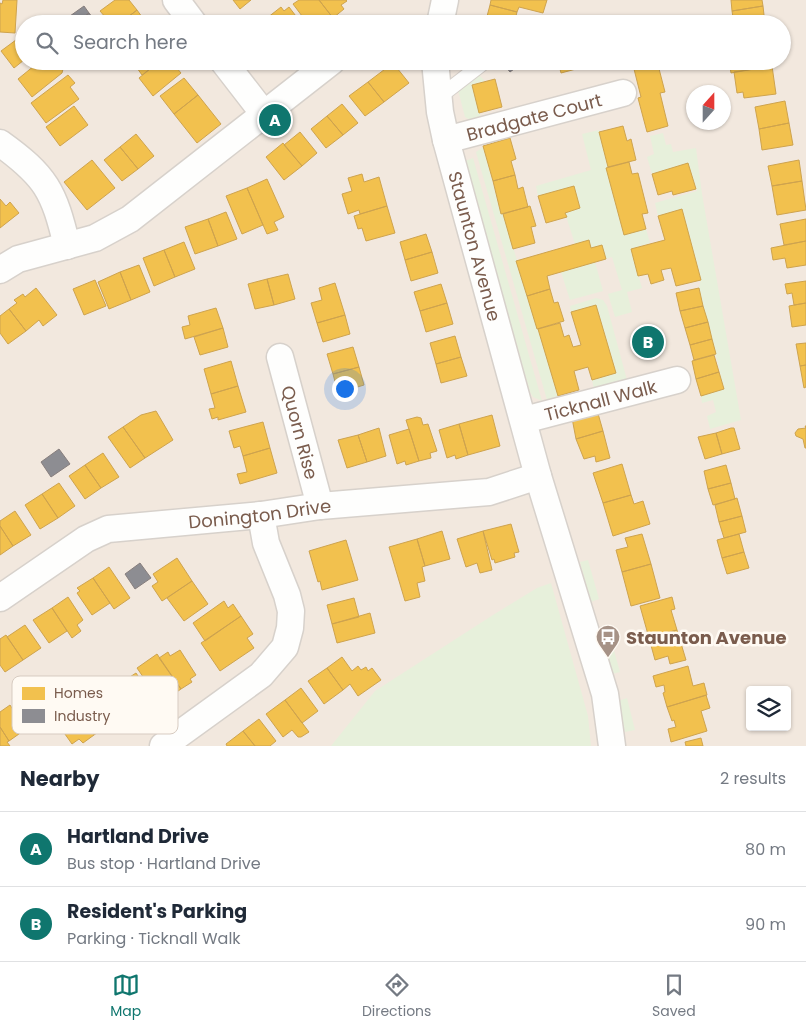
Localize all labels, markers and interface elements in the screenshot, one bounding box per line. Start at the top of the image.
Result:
search box [15,15,791,70]
icon: search [33,29,61,57]
text: Search here [73,29,187,56]
north arrow [686,85,731,130]
street label: Bradgate Court [463,87,604,147]
pin: A [259,101,291,139]
street label: Staunton Avenue [443,168,508,324]
pin: B [632,323,664,361]
street label: Ticknall Walk [542,373,660,427]
your location [332,376,358,402]
street label: Quorn Rise [276,383,325,482]
street label: Donington Drive [187,493,332,534]
bus stop icon: Staunton Avenue [595,624,621,658]
place label: Staunton Avenue [626,625,787,650]
legend [12,676,178,734]
text: Homes [54,683,103,703]
map controls [746,686,791,731]
button: layers [746,686,791,731]
text: Industry [54,706,110,726]
text: Nearby [20,764,100,793]
text: 2 results [720,767,786,790]
text: Hartland Drive [67,823,209,850]
text: A [30,838,42,861]
text: 80 m [745,838,786,861]
text: Bus stop · Hartland Drive [67,852,261,875]
text: Resident's Parking [67,898,247,925]
text: B [31,913,41,936]
text: 90 m [745,913,786,936]
text: Parking · Ticknall Walk [67,927,241,950]
tab: Map [110,971,141,1022]
tab: Directions [362,971,431,1022]
tab: Saved [652,971,696,1022]

